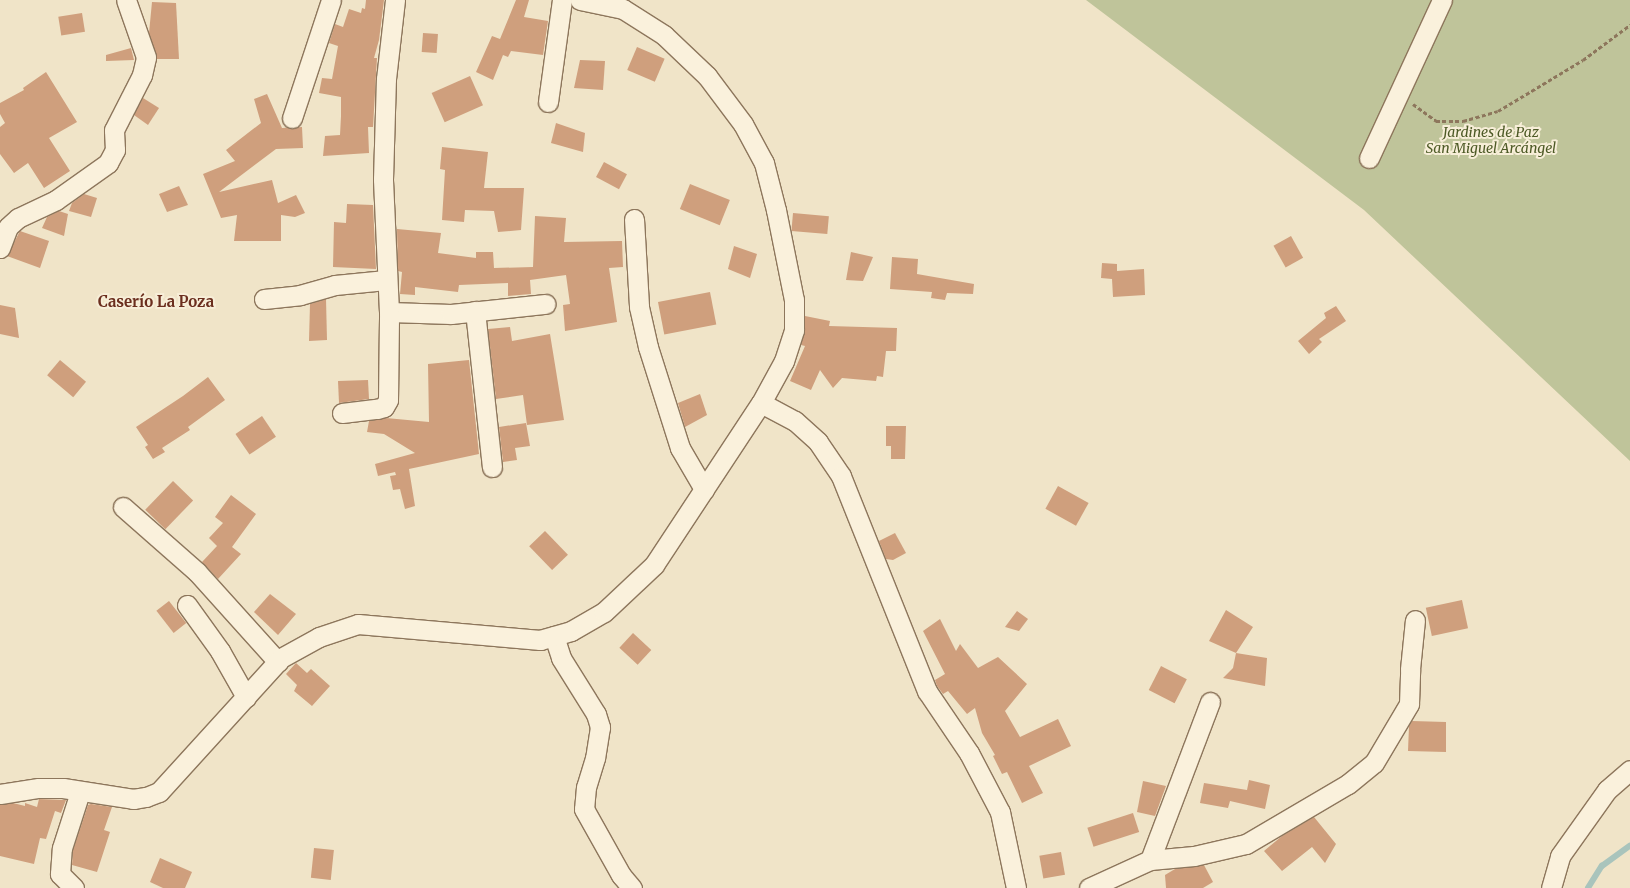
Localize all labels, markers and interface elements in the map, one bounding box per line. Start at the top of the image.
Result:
park label: Jardines de Paz San Miguel Arcángel [1426,124,1556,156]
district label: Caserío La Poza [98,293,214,311]

